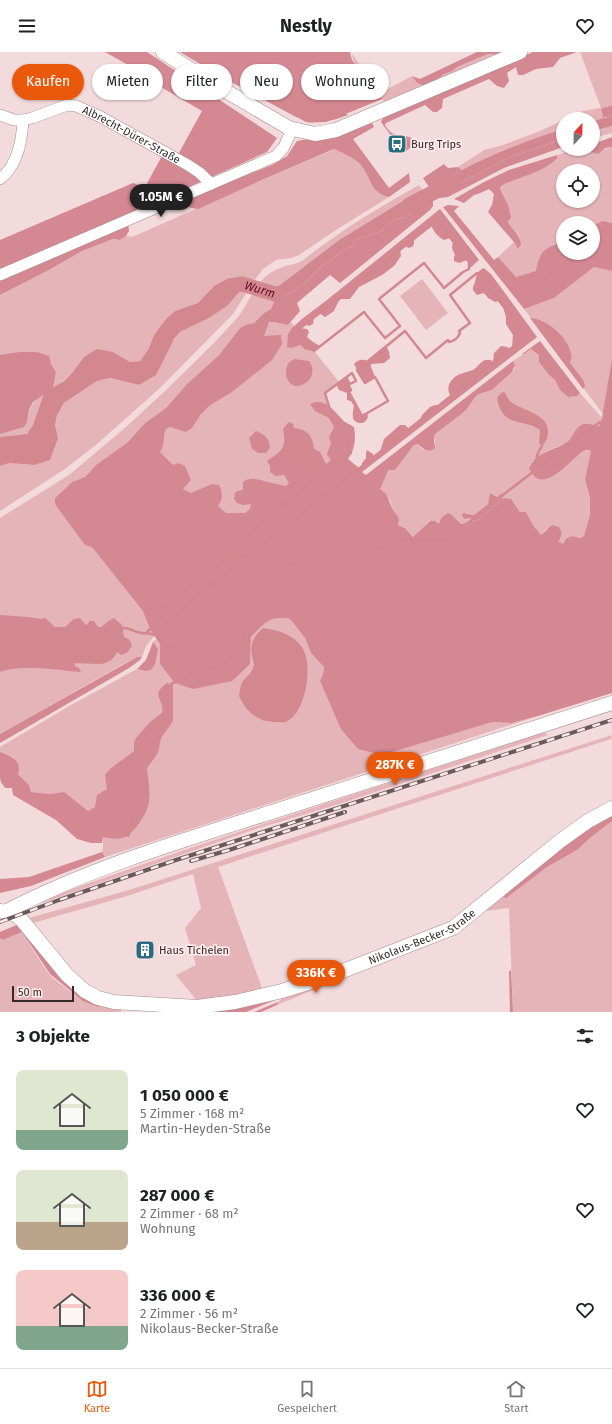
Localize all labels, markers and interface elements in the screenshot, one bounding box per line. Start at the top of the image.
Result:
icon: menu [16,15,38,37]
text: Nestly [280,15,332,37]
icon: heart [574,15,596,37]
chip: Kaufen [12,64,84,100]
chip: Mieten [92,64,163,100]
chip: Filter [171,64,232,100]
chip: Neu [240,64,293,100]
chip: Wohnung [301,64,389,100]
street label: Albrecht-Dürer-Straße [80,104,183,167]
north arrow [556,112,600,156]
map controls [556,112,600,260]
bus stop icon: Burg Trips [386,133,408,155]
place label: Burg Trips [411,138,461,151]
button: locate [556,164,600,208]
pin: 1.05M € [124,184,198,218]
text: 1.05M € [139,189,183,204]
button: layers [556,216,600,260]
water label: Wurm [243,278,277,301]
pin: 287K € [362,752,428,786]
text: 287K € [375,757,415,772]
street label: Nikolaus-Becker-Straße [367,906,478,967]
building icon: Haus Tichelen [134,939,156,961]
place label: Haus Tichelen [159,944,229,957]
pin: 336K € [283,960,349,994]
text: 336K € [296,965,336,980]
scale bar [12,984,74,1003]
text: 50 m [18,986,42,999]
icon: filters [574,1025,596,1047]
text: 3 Objekte [16,1026,90,1047]
text: 1 050 000 € [140,1085,229,1106]
icon: home [48,1086,96,1134]
icon: heart [574,1099,596,1121]
text: 5 Zimmer · 168 m² [140,1106,244,1121]
text: Martin-Heyden-Straße [140,1121,271,1136]
text: 287 000 € [140,1185,214,1206]
icon: home [48,1186,96,1234]
icon: heart [574,1199,596,1221]
text: 2 Zimmer · 68 m² [140,1206,239,1221]
text: Wohnung [140,1221,195,1236]
text: 336 000 € [140,1285,215,1306]
icon: home [48,1286,96,1334]
icon: heart [574,1299,596,1321]
text: 2 Zimmer · 56 m² [140,1306,238,1321]
text: Nikolaus-Becker-Straße [140,1321,279,1336]
tab: Karte [84,1378,110,1415]
tab: Gespeichert [277,1378,337,1415]
tab: Start [504,1378,528,1415]

